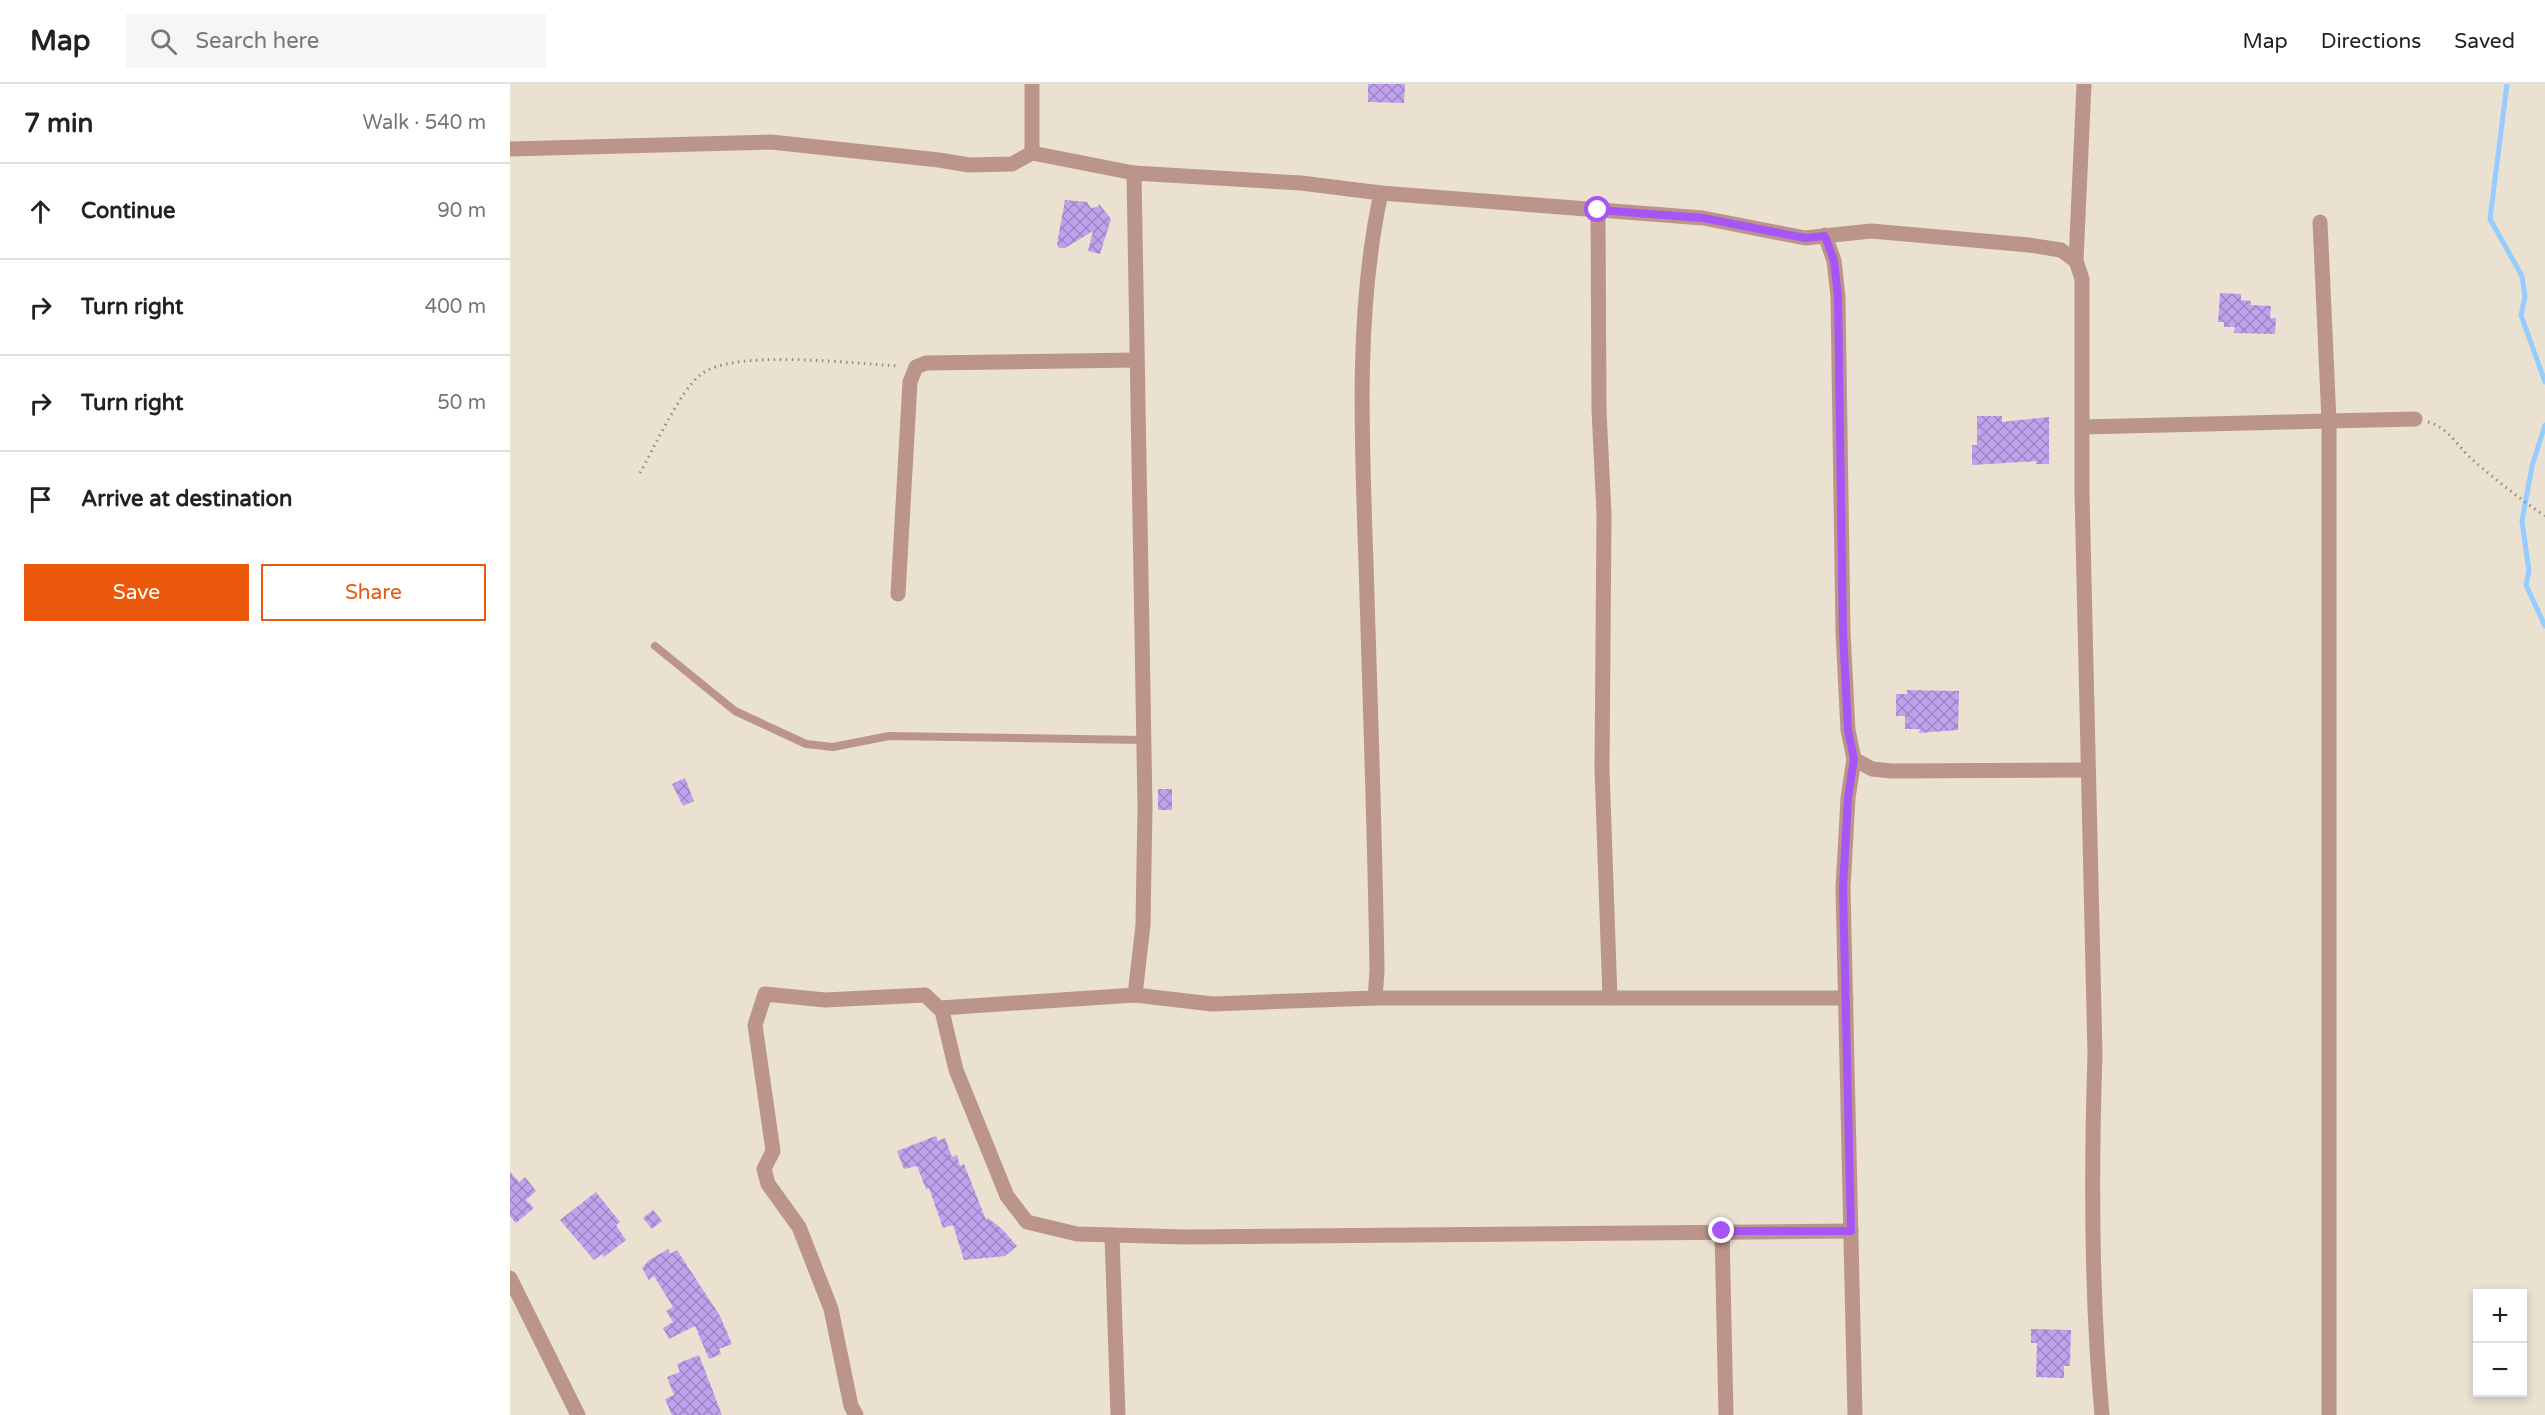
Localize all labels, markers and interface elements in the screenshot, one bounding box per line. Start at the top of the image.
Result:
search box [126,14,546,68]
text: Map [30,24,90,58]
icon: search [147,25,180,58]
text: Search here [195,28,319,54]
text: Map [2242,29,2288,54]
text: Directions [2321,29,2421,54]
text: Saved [2454,29,2515,54]
text: 7 min [24,108,93,139]
text: Walk · 540 m [363,111,486,135]
icon: ahead [24,195,57,228]
route start [1584,196,1610,222]
text: Continue [81,198,176,224]
text: 90 m [437,199,486,223]
icon: right [24,291,57,324]
text: Turn right [81,294,183,320]
text: 400 m [425,295,486,319]
icon: right [24,387,57,420]
text: Turn right [81,390,183,416]
text: 50 m [437,391,486,415]
icon: arrive [24,483,57,516]
text: Arrive at destination [81,486,292,512]
button: Save [24,564,249,621]
button: Share [261,564,486,621]
route end [1708,1217,1734,1243]
map controls [2473,1289,2527,1397]
button: + [2473,1289,2527,1343]
button: − [2473,1343,2527,1397]

